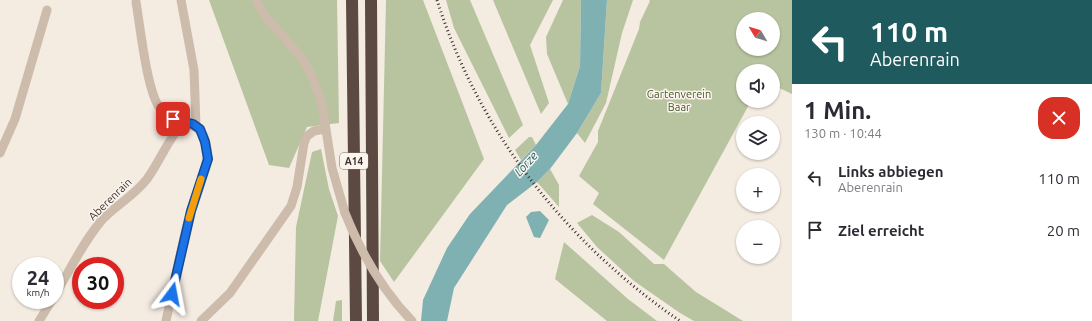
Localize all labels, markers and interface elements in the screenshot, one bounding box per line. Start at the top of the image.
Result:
north arrow [736,12,780,56]
map controls [736,12,780,264]
icon: left [804,16,856,68]
text: 110 m [870,16,948,47]
text: Aberenrain [870,49,960,69]
button: sound [736,64,780,108]
park label: Gartenverein Baar [647,88,711,113]
text: 1 Min. [804,97,871,124]
button: close [1038,97,1080,139]
pin [156,102,190,136]
icon: arrive [162,108,184,130]
button: layers [736,116,780,160]
text: 130 m · 10:44 [804,126,882,140]
water label: Lorze [511,149,540,178]
road number: A14 [340,153,368,169]
text: Links abbiegen [838,163,943,180]
icon: left [804,167,826,189]
button: + [736,168,780,212]
text: 110 m [1038,170,1080,187]
street label: Aberenrain [86,176,134,222]
text: Aberenrain [838,180,903,194]
icon: arrive [804,219,826,241]
button: − [736,220,780,264]
text: Ziel erreicht [838,222,924,239]
text: 20 m [1047,222,1080,239]
speed limit sign: 30 [72,257,124,309]
text: 24 [27,266,49,289]
position arrow [151,273,193,315]
text: km/h [26,287,50,298]

